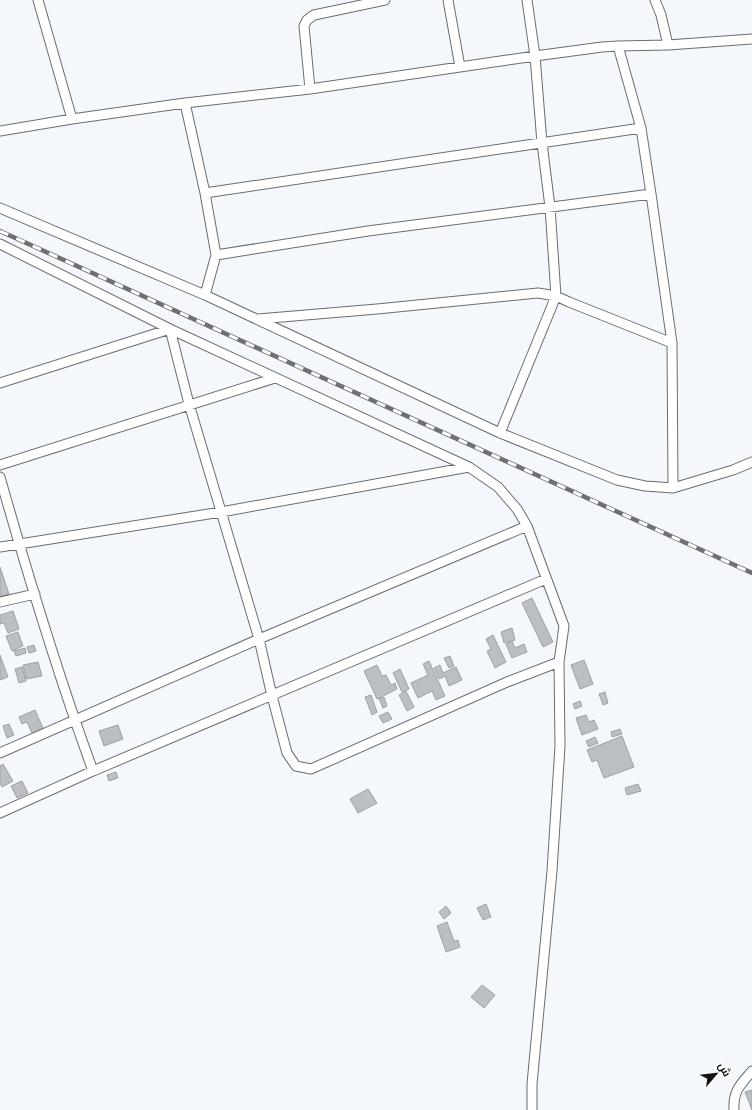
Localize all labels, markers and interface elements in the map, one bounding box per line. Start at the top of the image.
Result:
north arrow [696,1054,736,1094]
text: ش [715,1060,733,1079]

